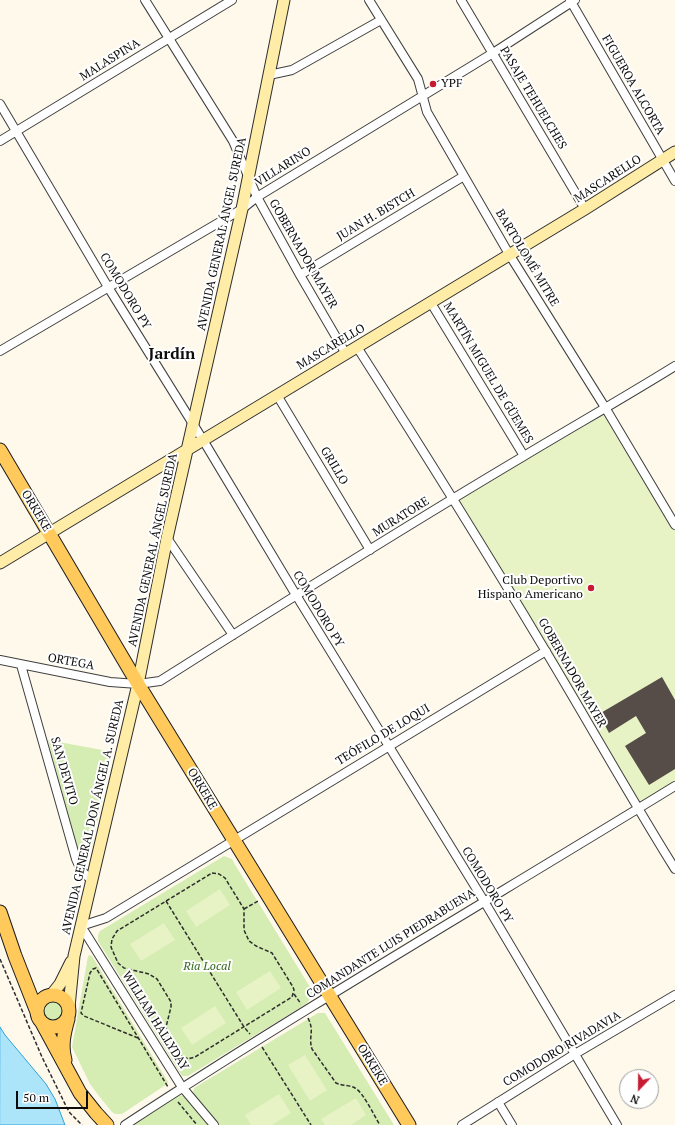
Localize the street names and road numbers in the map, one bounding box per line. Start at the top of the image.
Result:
street label: FIGUEROA ALCORTA [598,32,668,138]
street label: MALASPINA [77,36,143,84]
street label: PASAJE TEHUELCHES [497,44,569,152]
street label: AVENIDA GENERAL ÁNGEL SUREDA [194,136,250,332]
street label: VILLARINO [252,144,314,190]
street label: MASCARELLO [572,152,644,206]
street label: JUAN H. BISTCH [334,186,418,244]
street label: GOBERNADOR MAYER [266,197,340,311]
street label: BARTOLOMÉ MITRE [492,207,562,309]
street label: COMODORO PY [97,250,153,332]
street label: MARTÍN MIGUEL DE GÜEMES [440,300,536,446]
street label: MASCARELLO [294,321,368,373]
street label: GRILLO [317,444,351,488]
street label: AVENIDA GENERAL ÁNGEL SUREDA [125,452,181,648]
street label: ORKEKE [18,488,54,534]
street label: MURATORE [370,494,432,540]
street label: COMODORO PY [290,568,346,650]
street label: GOBERNADOR MAYER [535,616,609,730]
street label: ORTEGA [47,651,95,673]
street label: AVENIDA GENERAL DON ÁNGEL A. SUREDA [59,698,127,936]
street label: TEÓFILO DE LOQUI [333,701,433,769]
street label: SAN DEVITO [47,735,81,807]
street label: ORKEKE [184,766,220,812]
street label: COMODORO PY [459,844,515,926]
street label: COMANDANTE LUIS PIEDRABUENA [304,886,478,1002]
street label: WILLIAM HALLYDAY [119,969,191,1073]
street label: COMODORO RIVADAVIA [501,1008,623,1090]
street label: ORKEKE [354,1042,390,1088]

